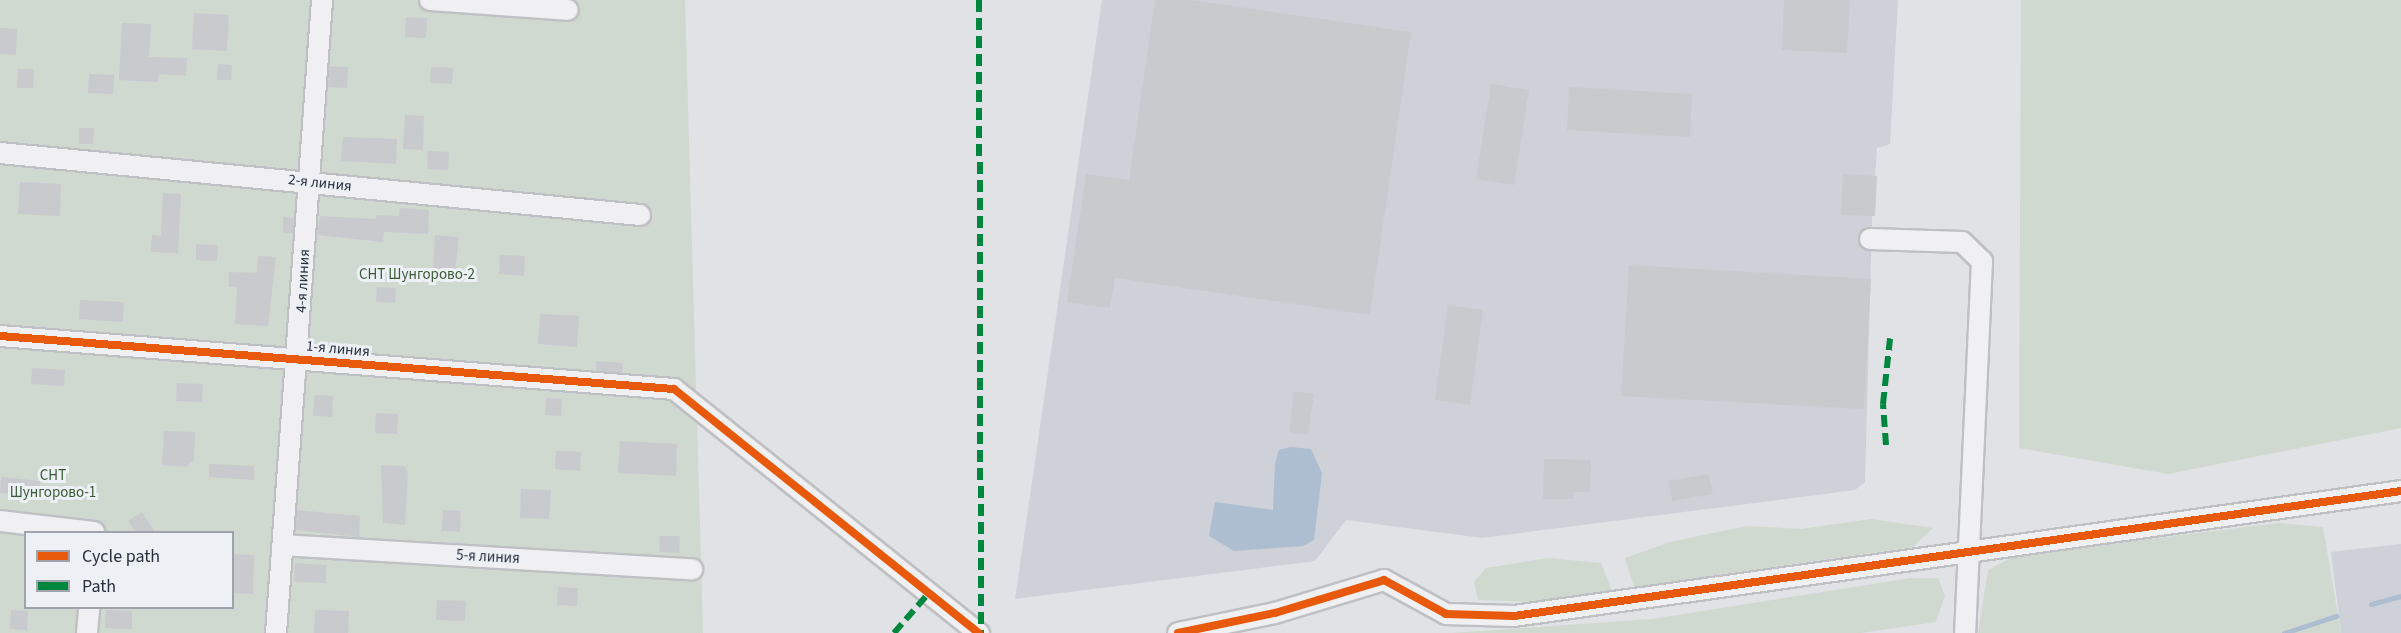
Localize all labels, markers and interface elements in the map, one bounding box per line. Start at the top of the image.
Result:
street label: 2-я линия [287,171,353,195]
street label: 4-я линия [292,249,314,313]
park label: СНТ Шунгорово-2 [359,266,475,284]
street label: 1-я линия [305,337,371,361]
park label: СНТ Шунгорово-1 [10,466,96,501]
legend [24,531,234,609]
text: Cycle path [82,544,160,569]
street label: 5-я линия [456,546,520,568]
text: Path [82,574,116,599]

